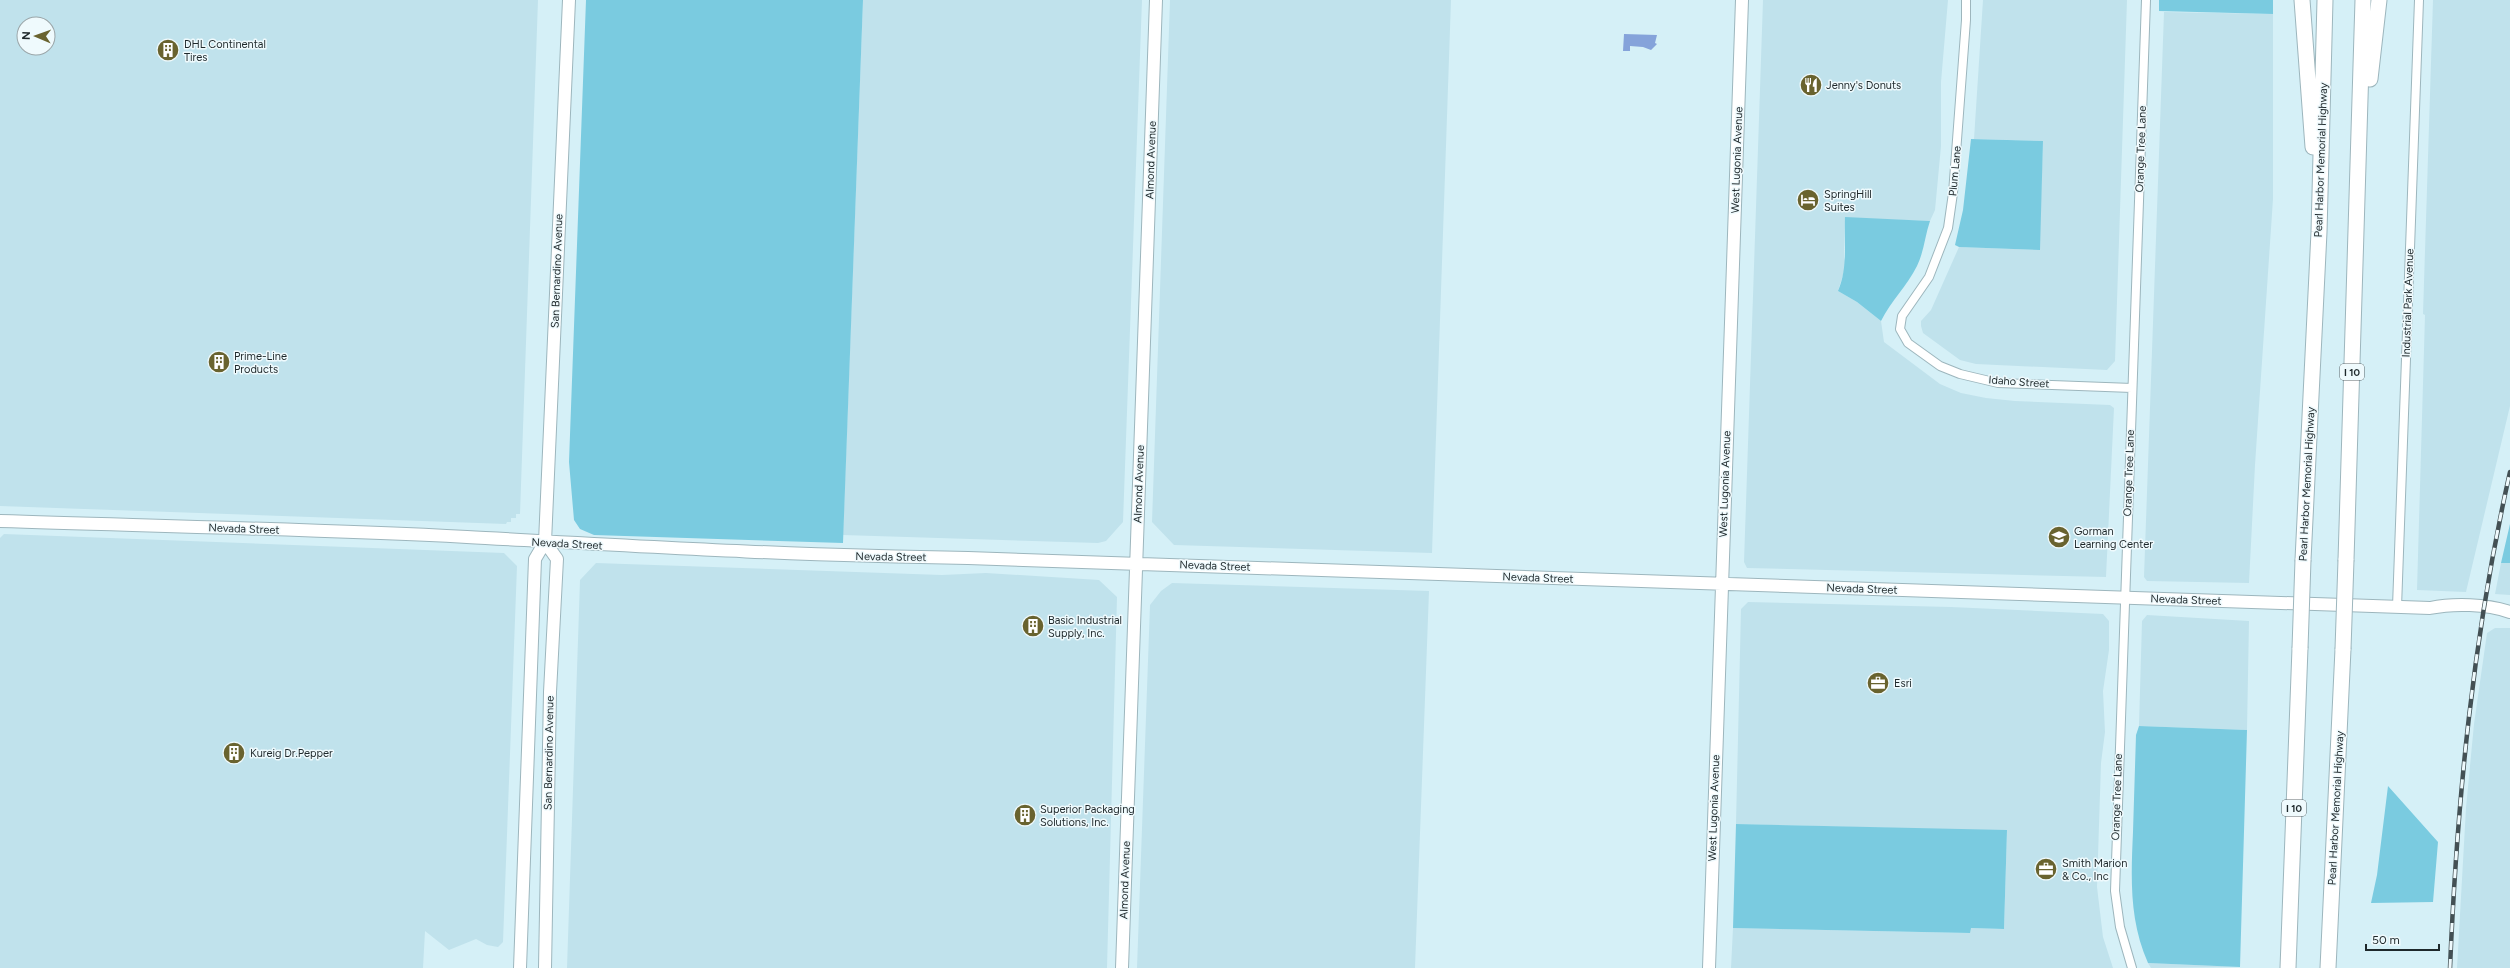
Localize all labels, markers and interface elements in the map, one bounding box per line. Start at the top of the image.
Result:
north arrow [16,16,56,56]
text: N [20,31,33,40]
building icon: DHL Continental Tires [155,37,181,63]
place label: DHL Continental Tires [184,38,266,64]
restaurant icon: Jenny's Donuts [1798,72,1824,98]
place label: Jenny's Donuts [1826,79,1901,92]
street label: Pearl Harbor Memorial Highway [2312,82,2330,238]
street label: Orange Tree Lane [2133,105,2149,193]
street label: West Lugonia Avenue [1729,106,1745,214]
street label: Almond Avenue [1143,121,1159,199]
street label: Plum Lane [1946,145,1964,197]
hotel icon: SpringHill Suites [1795,187,1821,213]
place label: SpringHill Suites [1824,188,1872,214]
street label: San Bernardino Avenue [549,214,565,328]
street label: Industrial Park Avenue [2400,248,2416,358]
building icon: Prime-Line Products [206,349,232,375]
place label: Prime-Line Products [234,350,287,376]
road number: I 10 [2340,364,2364,380]
street label: Idaho Street [1988,373,2050,391]
street label: Pearl Harbor Memorial Highway [2296,406,2318,562]
street label: Orange Tree Lane [2121,429,2137,517]
street label: West Lugonia Avenue [1717,430,1733,538]
street label: Almond Avenue [1131,445,1147,523]
street label: Nevada Street [208,521,280,537]
school or university icon: Gorman Learning Center [2046,524,2072,550]
place label: Gorman Learning Center [2074,525,2153,551]
street label: Nevada Street [531,536,603,552]
street label: Nevada Street [855,550,927,564]
street label: Nevada Street [1179,558,1251,574]
street label: Nevada Street [1502,570,1574,586]
street label: Nevada Street [1826,581,1898,597]
street label: Nevada Street [2150,592,2222,608]
building icon: Basic Industrial Supply, Inc. [1020,613,1046,639]
place label: Basic Industrial Supply, Inc. [1048,614,1122,640]
office icon: Esri [1865,670,1891,696]
place label: Esri [1894,677,1912,690]
street label: San Bernardino Avenue [542,696,556,810]
street label: Pearl Harbor Memorial Highway [2325,730,2347,886]
building icon: Kureig Dr.Pepper [221,740,247,766]
place label: Kureig Dr.Pepper [250,747,333,760]
street label: Orange Tree Lane [2109,753,2125,841]
street label: West Lugonia Avenue [1706,754,1722,862]
road number: I 10 [2282,800,2306,816]
building icon: Superior Packaging Solutions, Inc. [1012,802,1038,828]
place label: Superior Packaging Solutions, Inc. [1040,803,1135,829]
street label: Almond Avenue [1117,841,1133,919]
office icon: Smith Marion & Co., Inc [2033,856,2059,882]
place label: Smith Marion & Co., Inc [2062,857,2127,883]
scale bar [2366,926,2439,952]
text: 50 m [2372,933,2400,947]

